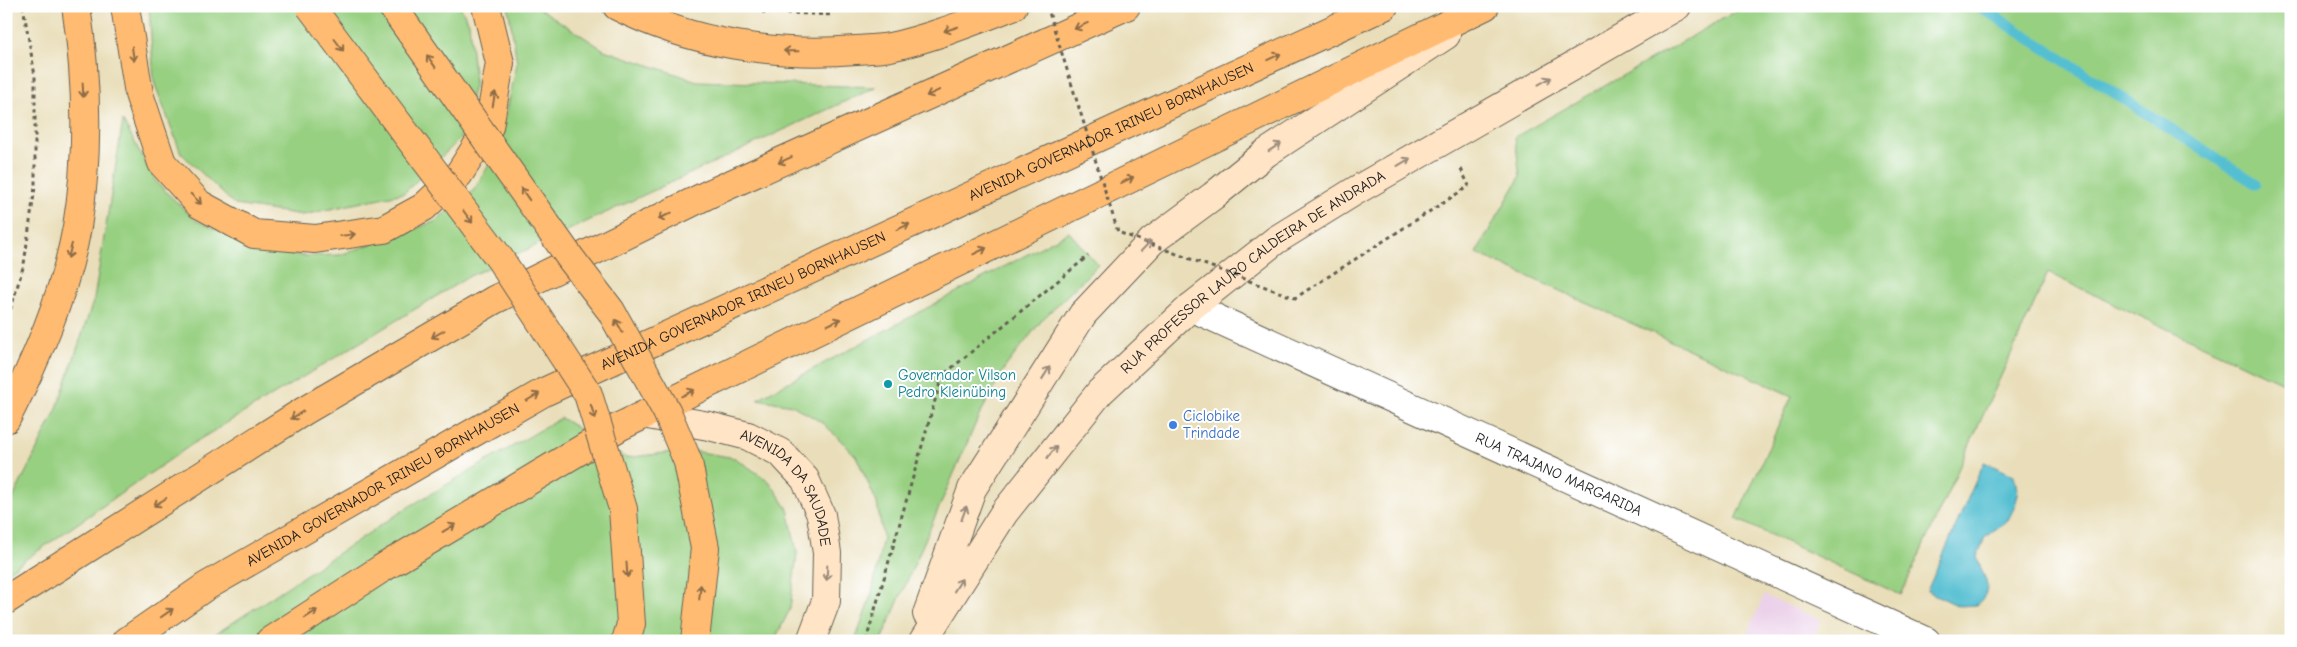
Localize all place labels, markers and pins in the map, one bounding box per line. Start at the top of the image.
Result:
place label: Governador Vilson Pedro Kleinübing [898,366,1016,401]
marker: Governador Vilson Pedro Kleinübing [882,378,894,390]
place label: Ciclobike Trindade [1183,407,1240,442]
marker: Ciclobike Trindade [1167,419,1179,431]

